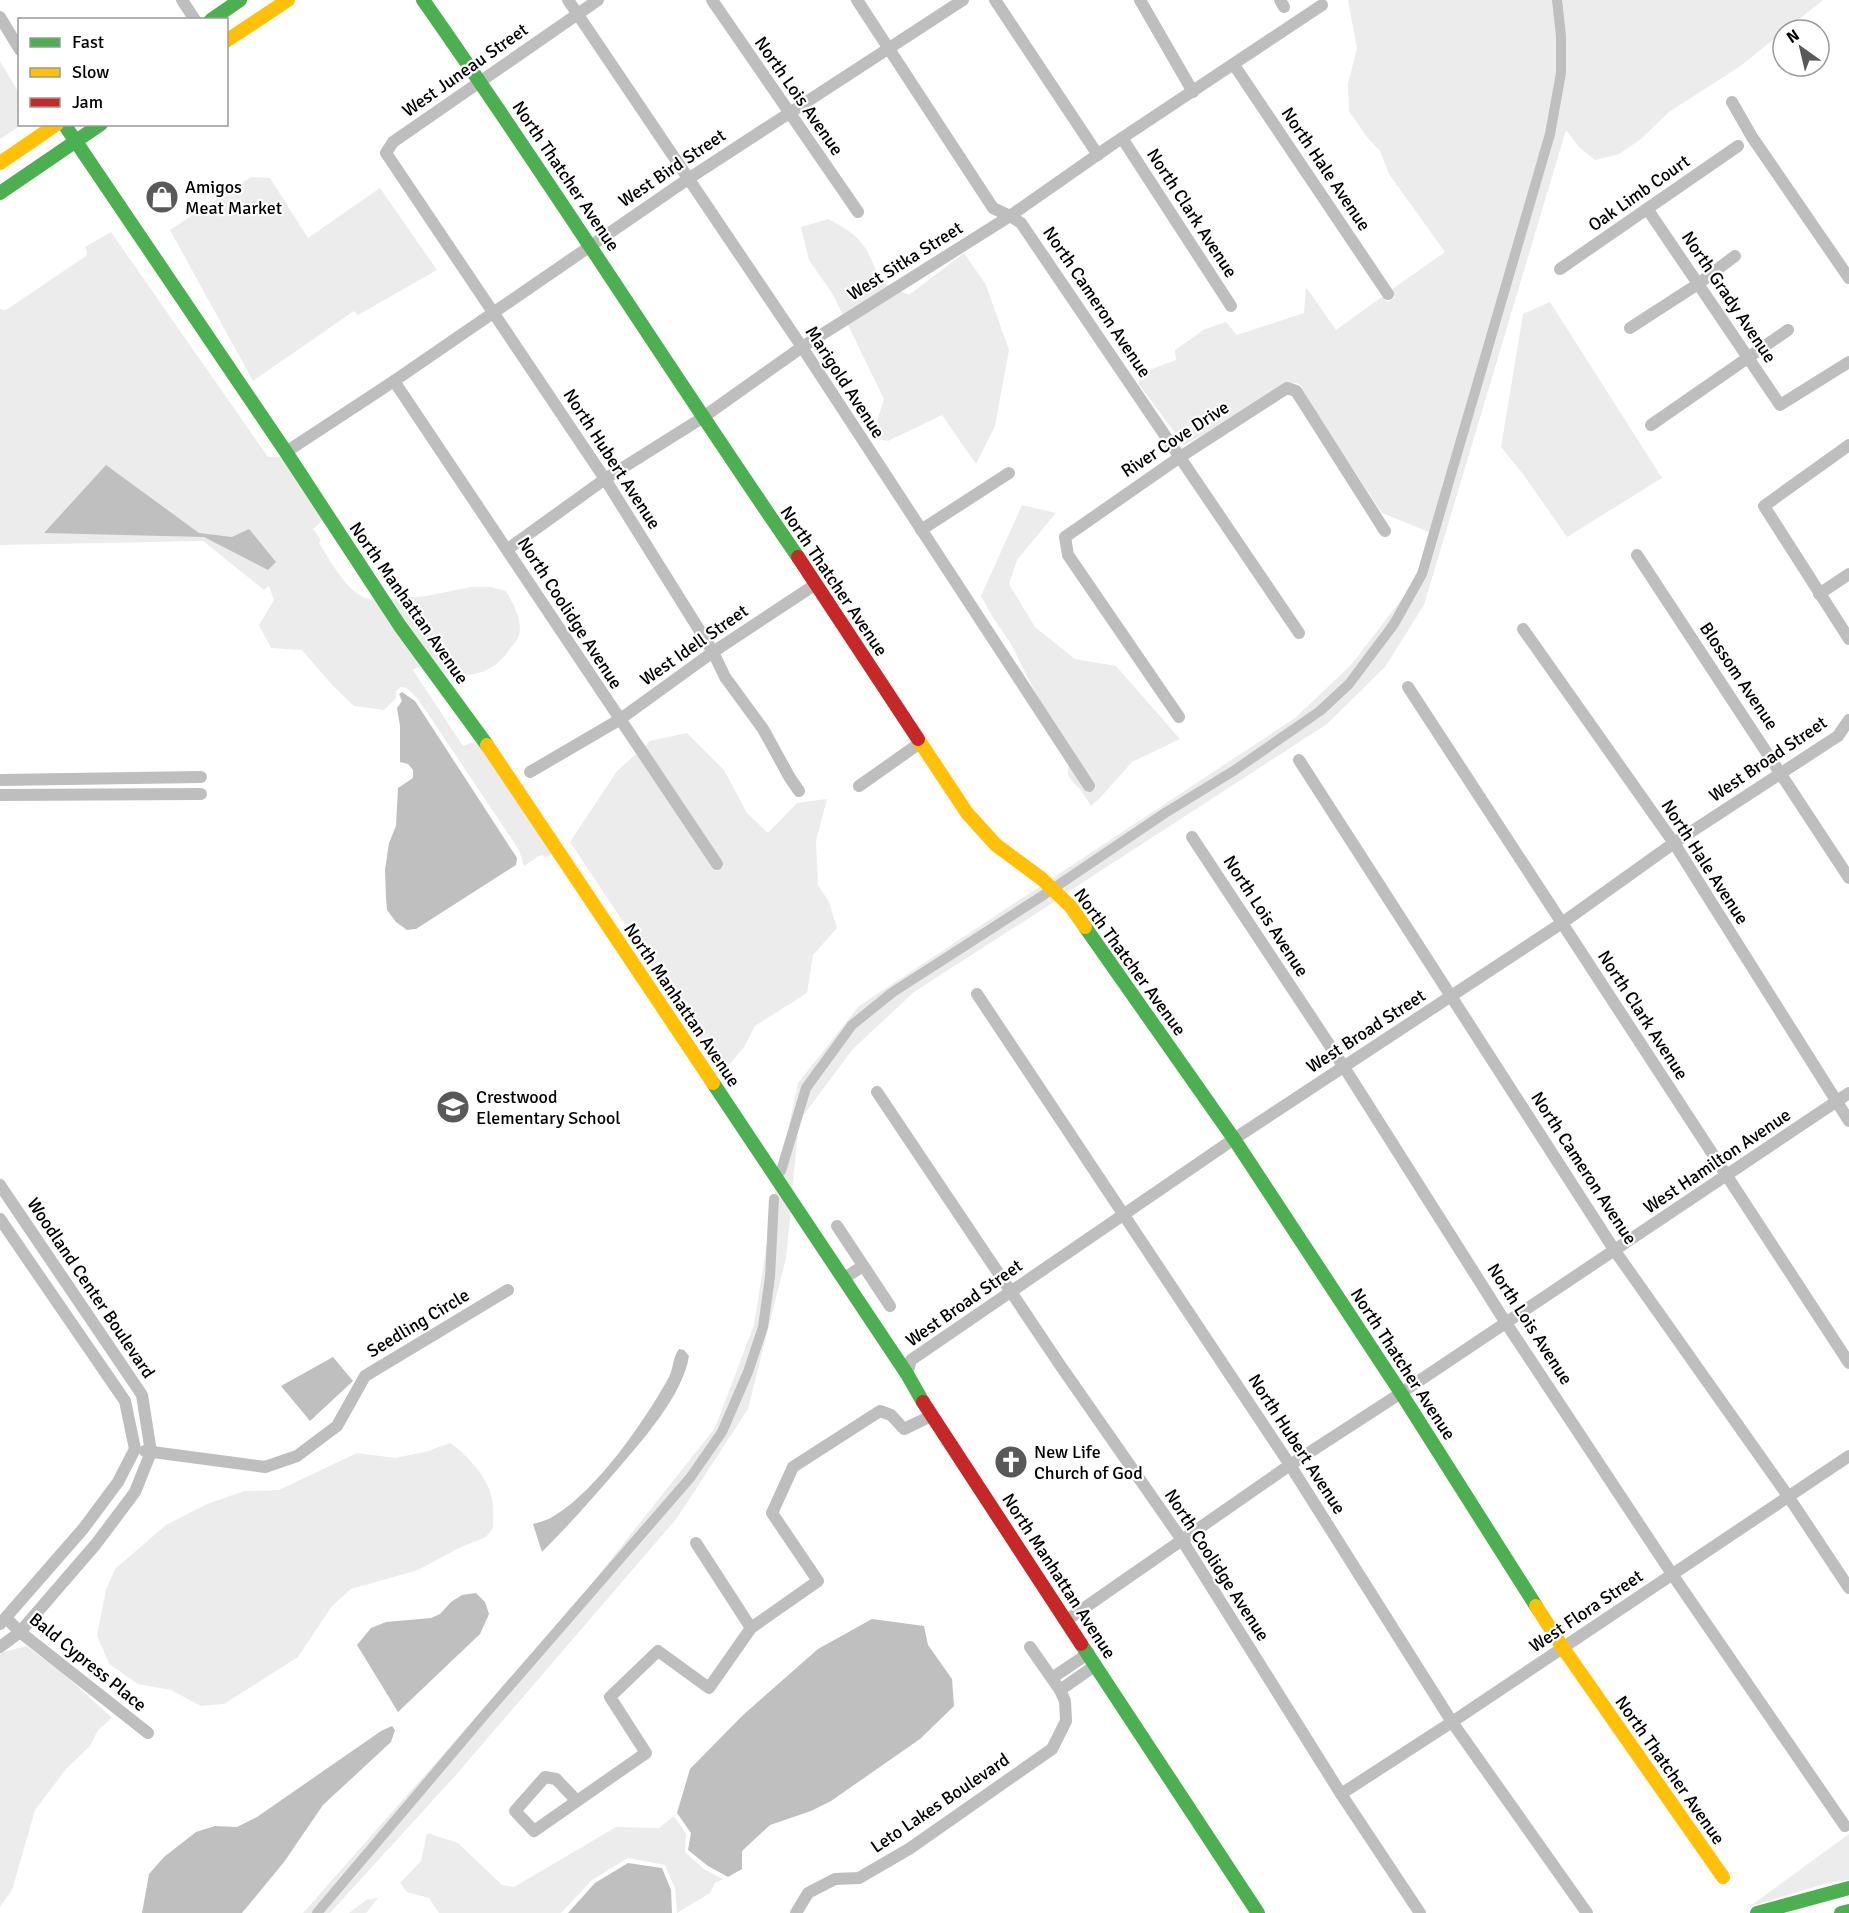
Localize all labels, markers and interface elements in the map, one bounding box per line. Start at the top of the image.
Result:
legend [18,18,228,126]
street label: West Juneau Street [398,18,532,122]
north arrow [1771,18,1831,78]
text: N [1783,25,1803,48]
text: Fast [72,31,104,53]
street label: North Lois Avenue [750,32,848,160]
text: Slow [72,61,109,83]
text: Jam [72,91,103,113]
street label: North Thatcher Avenue [508,97,624,255]
street label: North Hale Avenue [1277,103,1375,235]
street label: West Bird Street [614,124,730,212]
street label: North Clark Avenue [1142,144,1242,282]
street label: Oak Limb Court [1584,150,1694,236]
place label: Amigos Meat Market [185,176,282,219]
shop icon: Amigos Meat Market [144,179,180,215]
street label: West Sitka Street [843,217,967,305]
street label: North Cameron Avenue [1038,222,1156,382]
street label: North Grady Avenue [1677,227,1781,367]
street label: Marigold Avenue [801,322,889,442]
street label: North Hubert Avenue [558,385,666,533]
street label: River Cove Drive [1117,396,1233,482]
street label: North Thatcher Avenue [776,502,892,660]
street label: North Manhattan Avenue [345,518,473,688]
street label: North Coolidge Avenue [513,533,627,693]
street label: West Idell Street [636,600,752,690]
street label: Blossom Avenue [1695,618,1783,734]
street label: West Broad Street [1705,711,1831,807]
street label: North Hale Avenue [1656,796,1754,928]
street label: North Lois Avenue [1219,851,1313,981]
street label: North Thatcher Avenue [1069,884,1191,1040]
street label: North Manhattan Avenue [619,919,745,1091]
street label: North Clark Avenue [1593,946,1693,1084]
street label: West Broad Street [1302,984,1430,1078]
place label: Crestwood Elementary School [476,1086,621,1129]
street label: North Cameron Avenue [1526,1088,1642,1248]
school or university icon: Crestwood Elementary School [435,1089,471,1125]
street label: West Hamilton Avenue [1639,1104,1795,1218]
street label: Woodland Center Boulevard [22,1193,160,1383]
street label: West Broad Street [901,1255,1027,1351]
street label: North Lois Avenue [1483,1259,1577,1389]
street label: Seedling Circle [363,1284,473,1362]
street label: North Thatcher Avenue [1346,1284,1460,1444]
street label: North Hubert Avenue [1243,1370,1351,1518]
place label: New Life Church of God [1034,1441,1143,1484]
church icon: New Life Church of God [993,1444,1029,1480]
street label: North Coolidge Avenue [1160,1485,1274,1645]
street label: North Manhattan Avenue [997,1489,1121,1663]
street label: West Flora Street [1525,1565,1647,1657]
street label: Bald Cypress Place [25,1608,151,1716]
street label: North Thatcher Avenue [1610,1691,1730,1849]
street label: Leto Lakes Boulevard [866,1748,1014,1858]

